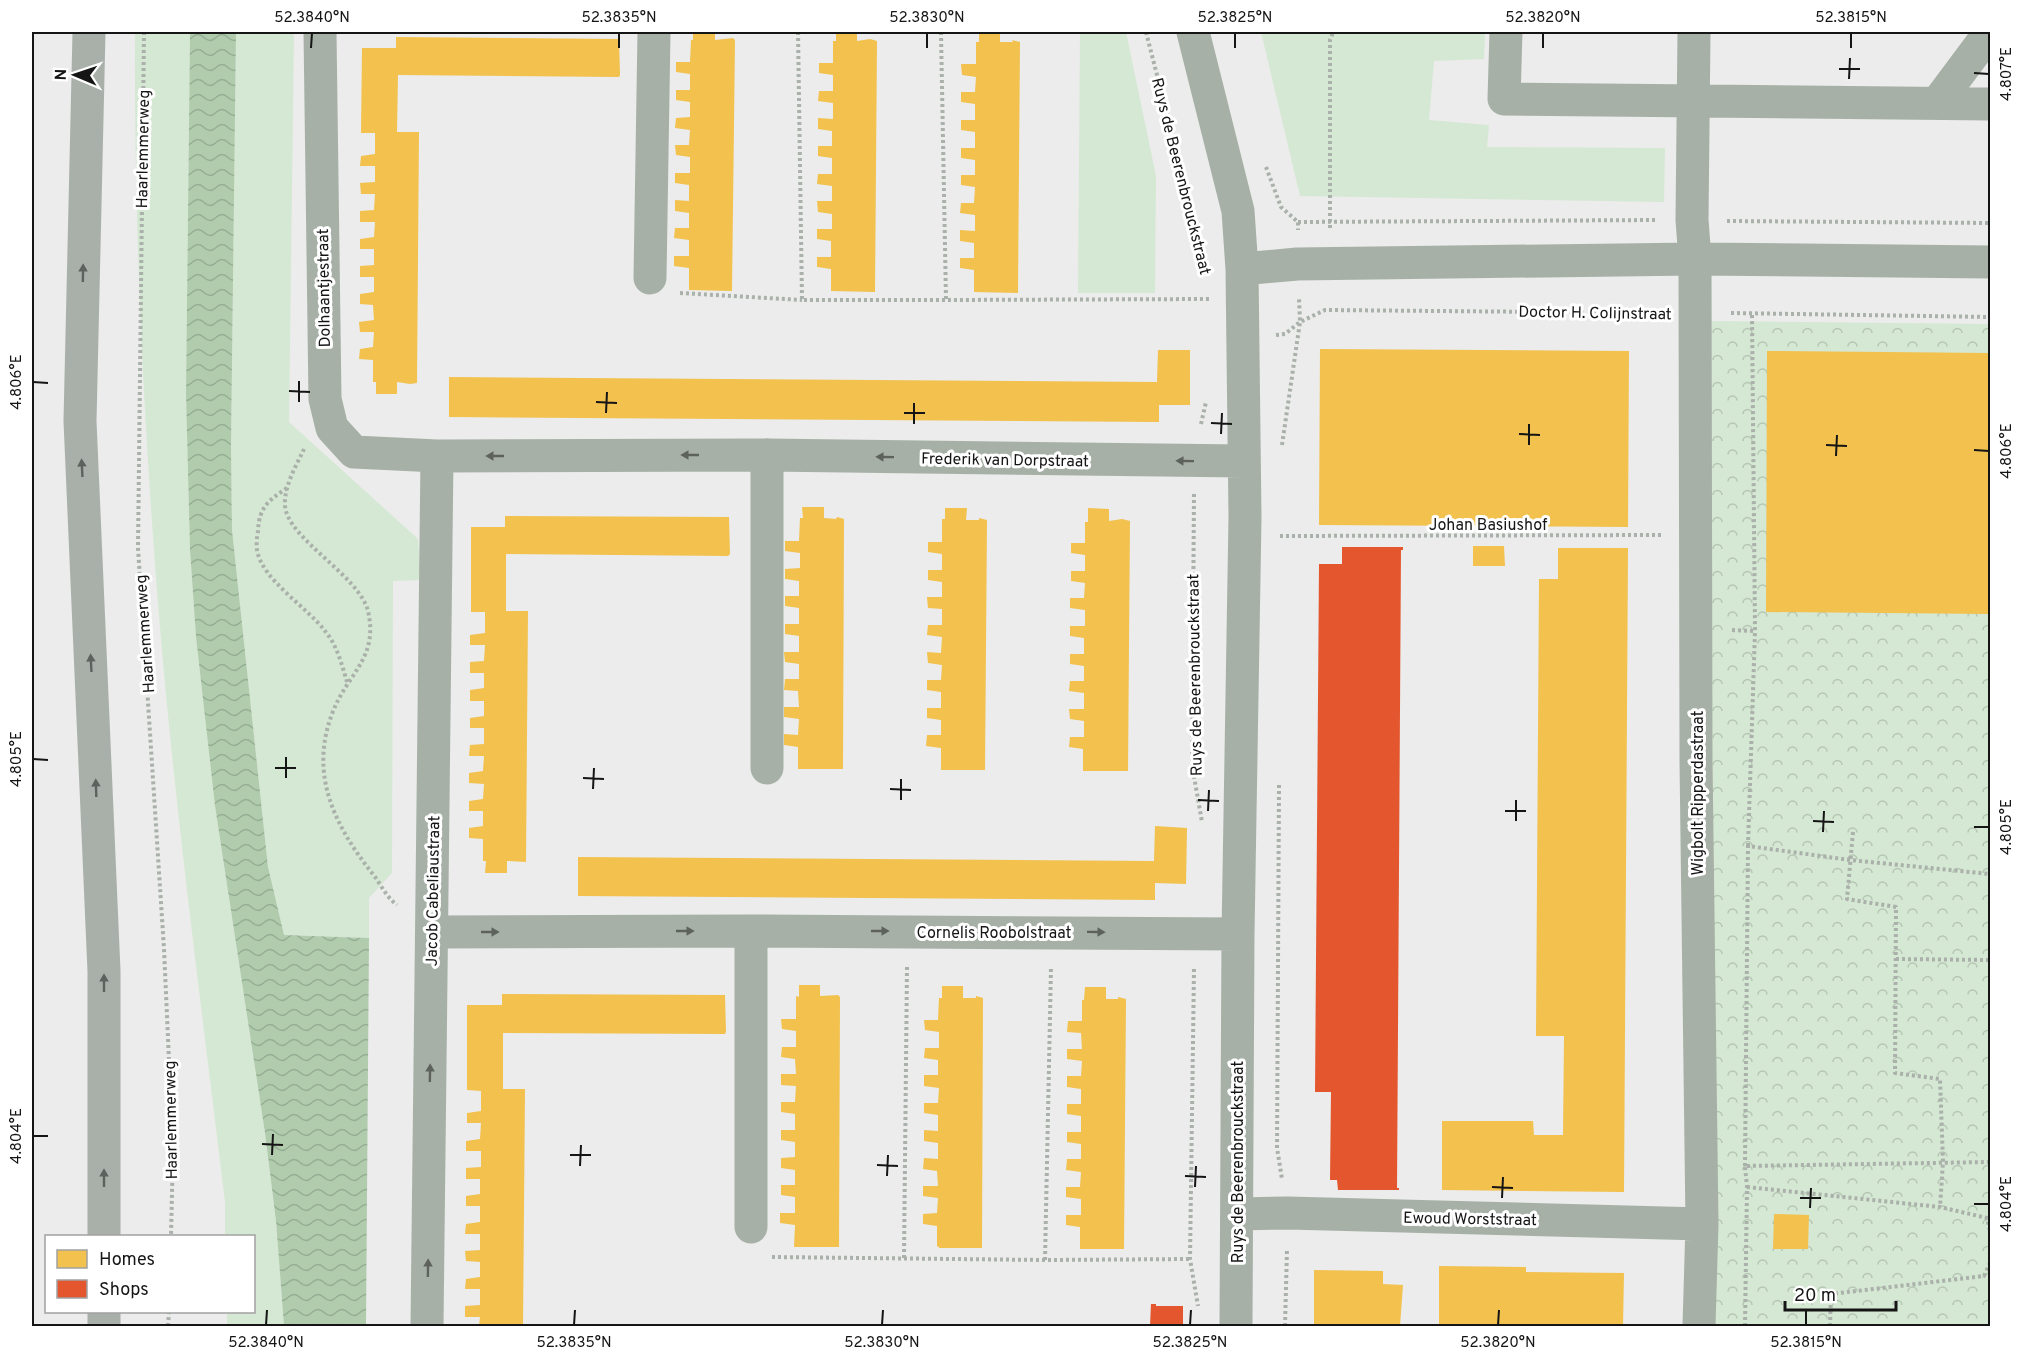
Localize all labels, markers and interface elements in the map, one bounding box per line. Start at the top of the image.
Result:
text: 52.3840°N [274,9,350,28]
text: 52.3835°N [581,9,657,28]
text: 52.3830°N [889,9,965,28]
text: 52.3825°N [1198,9,1272,28]
text: 52.3820°N [1505,9,1581,28]
text: 52.3815°N [1815,9,1887,28]
north arrow [45,45,105,105]
text: 4.807°E [1998,47,2017,101]
text: N [52,68,72,81]
street label: Ruys de Beerenbrouckstraat [1146,76,1214,277]
street label: Haarlemmerweg [133,90,155,209]
street label: Dolhaantjestraat [314,228,336,348]
one-way arrow [79,264,88,283]
street label: Doctor H. Colijnstraat [1518,303,1672,325]
text: 4.806°E [8,354,27,410]
text: 4.806°E [1998,423,2017,479]
one-way arrow [680,450,699,460]
street label: Frederik van Dorpstraat [921,450,1089,472]
one-way arrow [485,451,504,461]
one-way arrow [875,452,894,462]
one-way arrow [1175,456,1194,466]
one-way arrow [78,459,87,478]
street label: Johan Basiushof [1429,516,1548,536]
street label: Haarlemmerweg [132,574,160,694]
street label: Ruys de Beerenbrouckstraat [1184,574,1208,776]
one-way arrow [86,653,95,672]
street label: Wigbolt Ripperdastraat [1689,710,1709,876]
text: 4.805°E [8,731,27,787]
one-way arrow [92,779,101,798]
text: 4.805°E [1998,799,2017,855]
street label: Jacob Cabeliaustraat [423,815,445,967]
street label: Cornelis Roobolstraat [917,924,1071,944]
one-way arrow [676,926,695,936]
one-way arrow [871,926,890,936]
one-way arrow [481,927,500,937]
one-way arrow [1087,928,1106,937]
one-way arrow [99,974,109,993]
street label: Haarlemmerweg [161,1060,183,1179]
street label: Ruys de Beerenbrouckstraat [1229,1061,1249,1263]
one-way arrow [425,1064,435,1083]
text: 4.804°E [8,1108,27,1164]
one-way arrow [99,1169,109,1188]
text: 4.804°E [1998,1176,2017,1232]
street label: Ewoud Worststraat [1403,1209,1537,1231]
legend [45,1235,255,1313]
text: Homes [99,1249,155,1272]
one-way arrow [423,1259,433,1278]
scale bar [1785,1274,1896,1312]
text: Shops [99,1279,149,1302]
text: 20 m [1794,1285,1836,1308]
text: 52.3840°N [228,1334,304,1353]
text: 52.3835°N [536,1334,612,1353]
text: 52.3830°N [844,1334,920,1353]
text: 52.3825°N [1153,1334,1227,1353]
text: 52.3820°N [1460,1334,1536,1353]
text: 52.3815°N [1770,1334,1842,1353]

